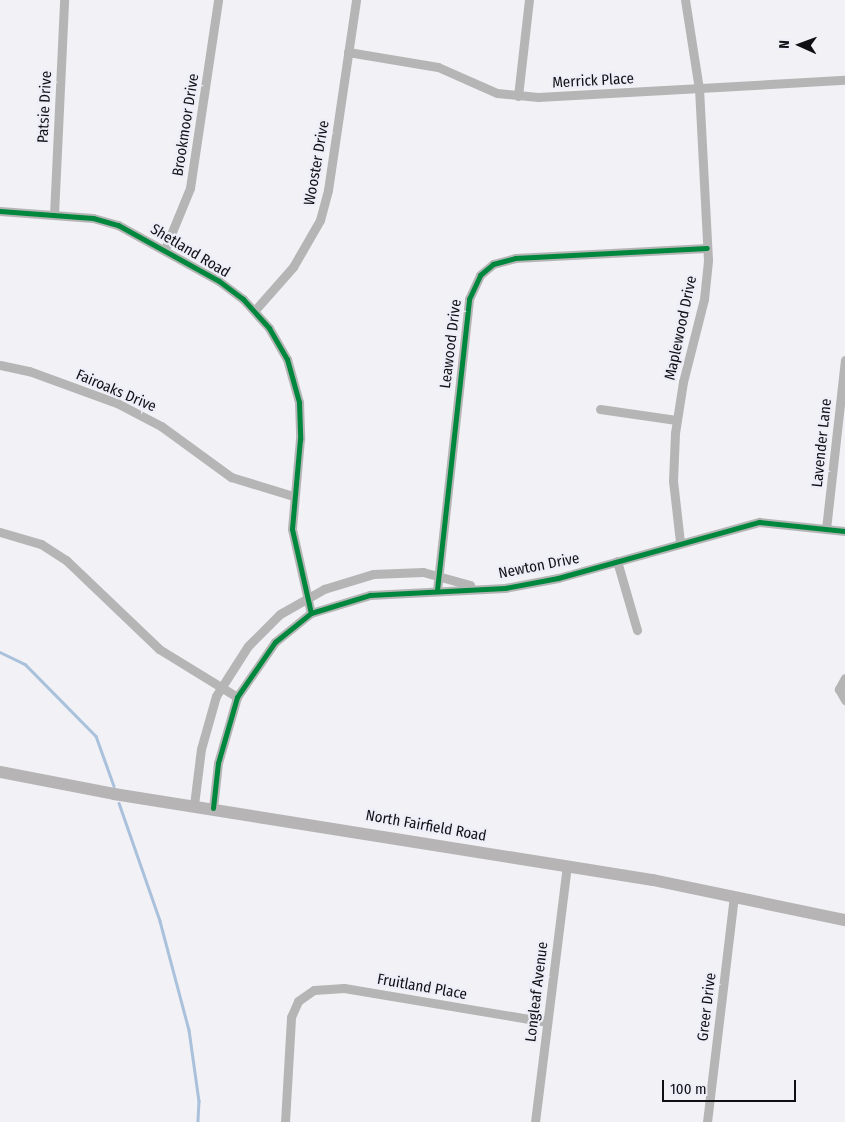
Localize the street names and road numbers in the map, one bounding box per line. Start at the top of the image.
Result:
street label: Patsie Drive [34,70,56,144]
street label: Merrick Place [552,70,634,92]
street label: Brookmoor Drive [169,72,203,178]
street label: Wooster Drive [301,119,333,207]
street label: Shetland Road [147,220,233,282]
street label: Maplewood Drive [661,274,701,382]
street label: Leawood Drive [437,298,465,390]
street label: Fairoaks Drive [73,366,159,416]
street label: Lavender Lane [808,398,836,488]
street label: Newton Drive [497,549,581,583]
street label: North Fairfield Road [364,807,488,845]
street label: Longleaf Avenue [522,941,552,1043]
street label: Fruitland Place [376,970,468,1004]
street label: Greer Drive [694,972,720,1042]

